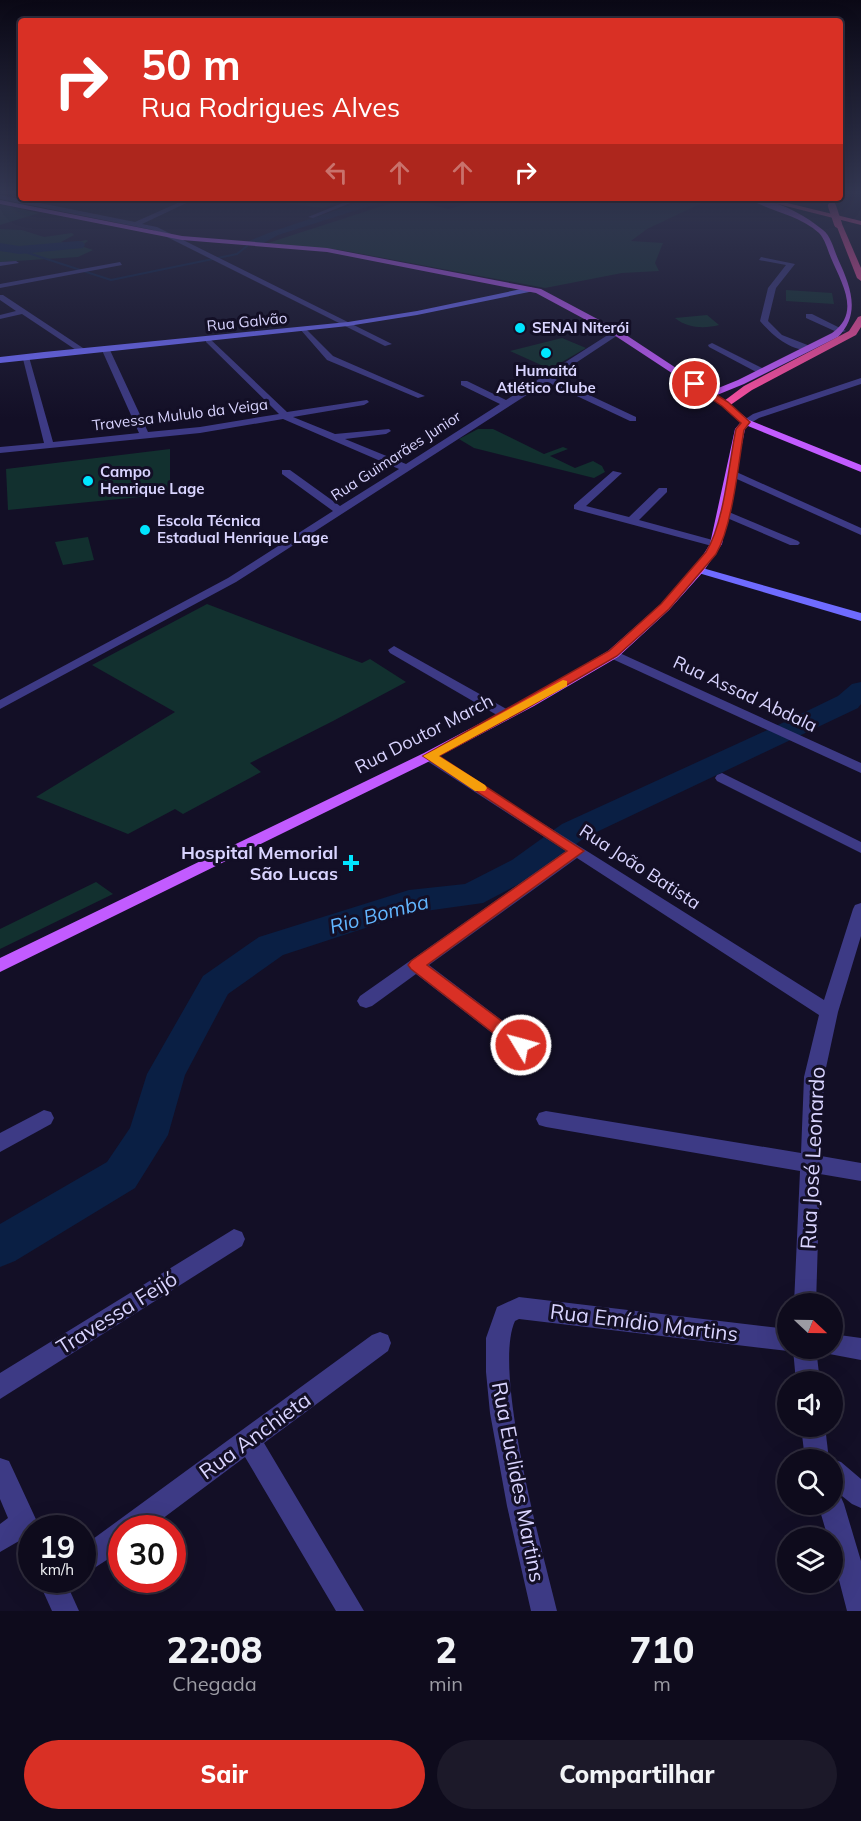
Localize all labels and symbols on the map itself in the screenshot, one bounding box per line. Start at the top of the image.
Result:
street label: Rua Galvão [206,308,288,335]
place label: SENAI Niterói [532,318,629,337]
marker: SENAI Niterói [513,321,527,335]
marker: Humaitá Atlético Clube [539,346,553,360]
pin [669,358,720,409]
place label: Humaitá Atlético Clube [496,361,596,397]
street label: Travessa Mululo da Veiga [91,394,269,435]
street label: Rua Guimarães Junior [327,406,465,505]
place label: Campo Henrique Lage [100,462,205,498]
marker: Campo Henrique Lage [81,474,95,488]
place label: Escola Técnica Estadual Henrique Lage [157,511,328,547]
marker: Escola Técnica Estadual Henrique Lage [138,523,152,537]
street label: Rua Assad Abdala [670,650,821,737]
street label: Rua Doutor March [351,689,497,778]
street label: Rua João Batista [575,819,705,914]
place label: Hospital Memorial São Lucas [181,841,338,885]
marker: Hospital Memorial São Lucas [342,854,360,872]
water label: Rio Bomba [326,888,431,939]
position arrow [489,1013,553,1077]
street label: Rua José Leonardo [794,1066,830,1250]
street label: Travessa Feijó [51,1265,182,1360]
north arrow [777,1293,843,1359]
street label: Rua Emídio Martins [549,1298,740,1346]
street label: Rua Euclides Martins [487,1380,551,1584]
street label: Rua Anchieta [194,1386,315,1484]
speed limit sign: 30 [108,1515,186,1593]

